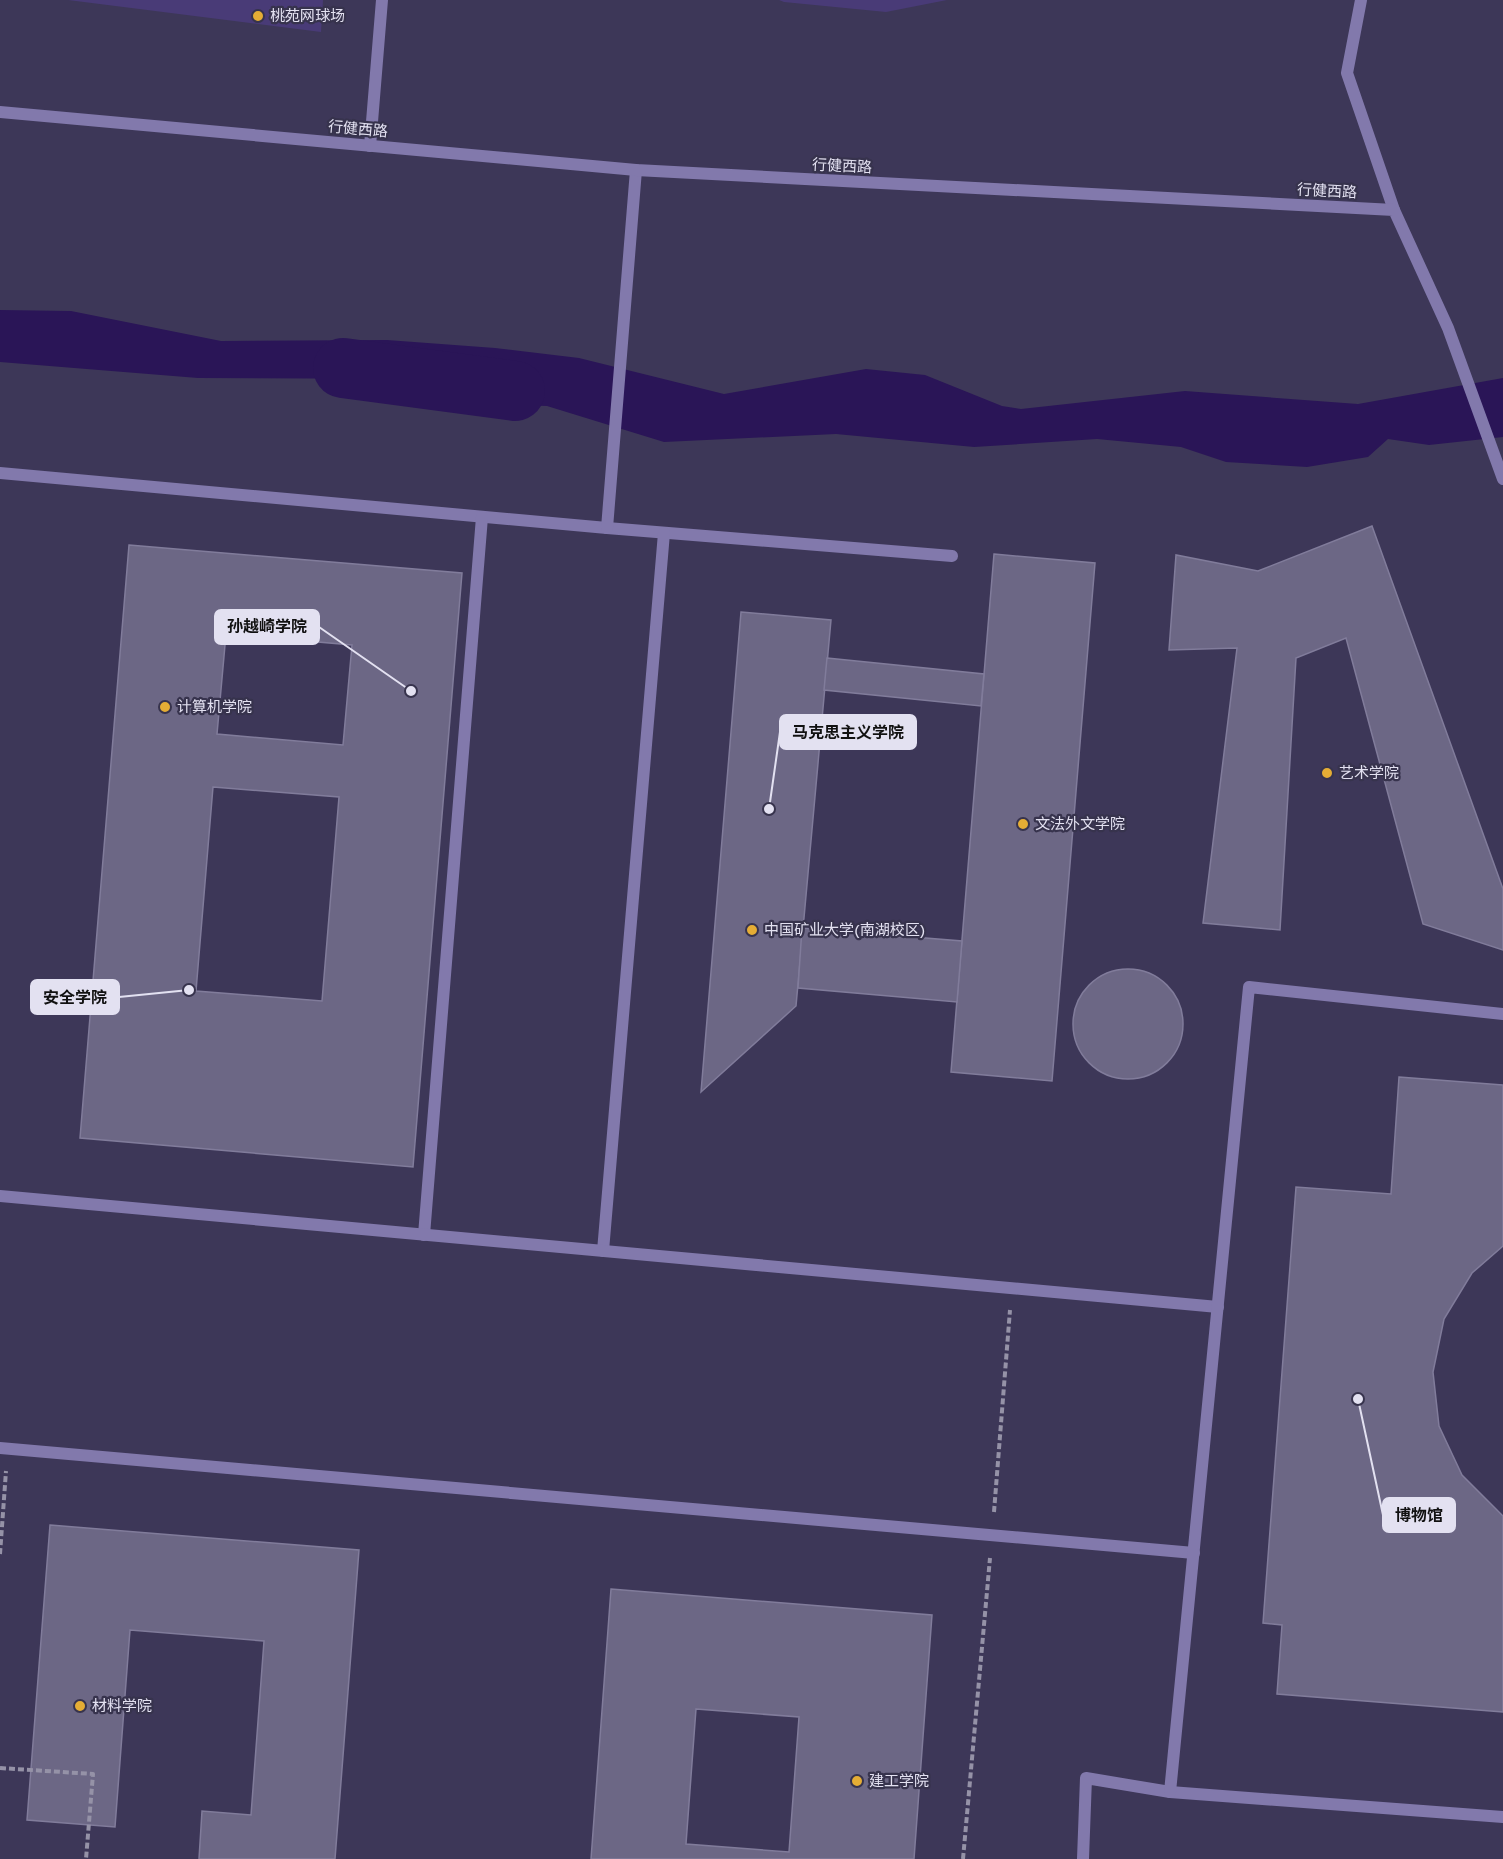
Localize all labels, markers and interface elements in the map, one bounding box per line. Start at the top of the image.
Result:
place label: 桃苑网球场 [270,6,345,24]
marker: 桃苑网球场 [251,9,265,23]
street label: 行健西路 [327,116,389,140]
street label: 行健西路 [812,154,872,176]
street label: 行健西路 [1297,179,1357,201]
callout: 孙越崎学院 [215,610,319,644]
text: 孙越崎学院 [227,616,307,636]
place label: 计算机学院 [177,697,252,715]
marker: 计算机学院 [158,700,172,714]
callout: 马克思主义学院 [780,715,916,749]
text: 马克思主义学院 [792,722,904,742]
place label: 艺术学院 [1339,763,1399,781]
marker: 艺术学院 [1320,766,1334,780]
place label: 文法外文学院 [1035,814,1125,832]
marker: 文法外文学院 [1016,817,1030,831]
place label: 中国矿业大学(南湖校区) [764,920,925,938]
marker: 中国矿业大学(南湖校区) [745,923,759,937]
callout: 安全学院 [31,980,119,1014]
text: 安全学院 [43,987,107,1007]
callout: 博物馆 [1383,1498,1455,1532]
text: 博物馆 [1395,1505,1443,1525]
place label: 材料学院 [92,1696,152,1714]
marker: 材料学院 [73,1699,87,1713]
place label: 建工学院 [869,1771,929,1789]
marker: 建工学院 [850,1774,864,1788]

